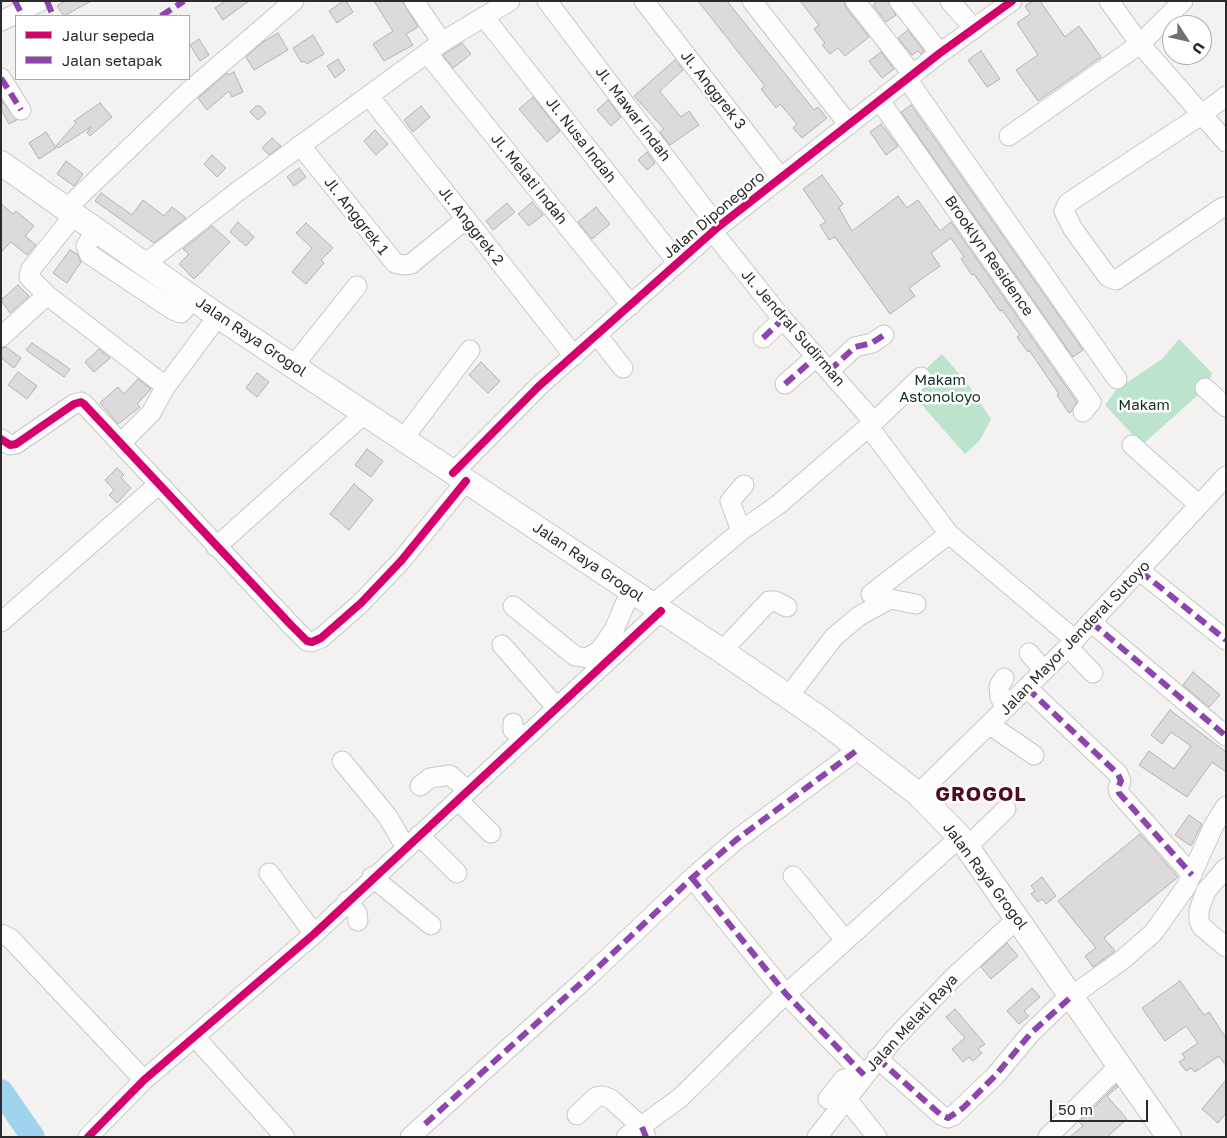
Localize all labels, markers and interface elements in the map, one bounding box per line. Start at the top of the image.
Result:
legend [15,15,190,80]
north arrow [1162,15,1212,65]
text: Jalur sepeda [62,26,155,44]
text: U [1189,39,1209,57]
street label: Jl. Anggrek 3 [677,47,749,133]
text: Jalan setapak [62,51,162,69]
street label: Jl. Mawar Indah [591,63,675,165]
street label: Jl. Nusa Indah [542,94,620,186]
street label: Jl. Melati Indah [487,130,571,228]
street label: Jalan Diponegoro [660,167,768,263]
street label: Jl. Anggrek 1 [320,174,392,258]
street label: Jl. Anggrek 2 [435,183,507,269]
street label: Brooklyn Residence [941,192,1037,320]
street label: Jl. Jendral Sudirman [737,266,849,390]
street label: Jalan Raya Grogol [192,293,310,381]
park label: Makam Astonoloyo [899,371,981,406]
park label: Makam [1118,396,1170,414]
street label: Jalan Raya Grogol [529,518,647,606]
street label: Jalan Mayor Jenderal Sutoyo [996,557,1154,719]
district label: GROGOL [935,783,1027,807]
street label: Jalan Raya Grogol [939,819,1031,933]
street label: Jalan Melati Raya [862,971,962,1075]
scale bar [1052,1090,1150,1122]
text: 50 m [1058,1100,1093,1118]

